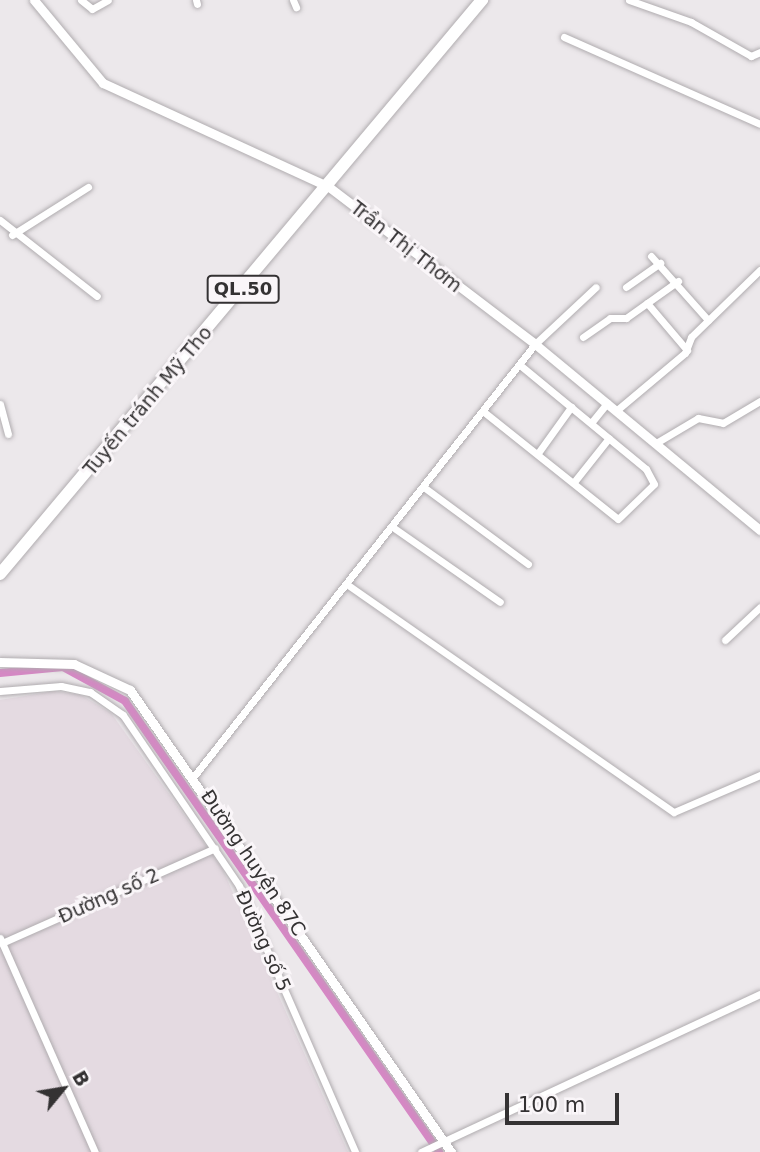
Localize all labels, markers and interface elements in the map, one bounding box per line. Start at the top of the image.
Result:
street label: Trần Thị Thơm [346,196,466,298]
road number: QL.50 [206,274,280,304]
street label: Tuyến tránh Mỹ Tho [79,322,217,480]
street label: Đường huyện 87C [196,786,310,940]
street label: Đường số 2 [55,864,163,928]
street label: Đường số 5 [231,887,295,995]
north arrow [28,1054,98,1124]
text: B [68,1067,94,1090]
scale bar [508,1078,622,1122]
text: 100 m [518,1093,585,1117]

